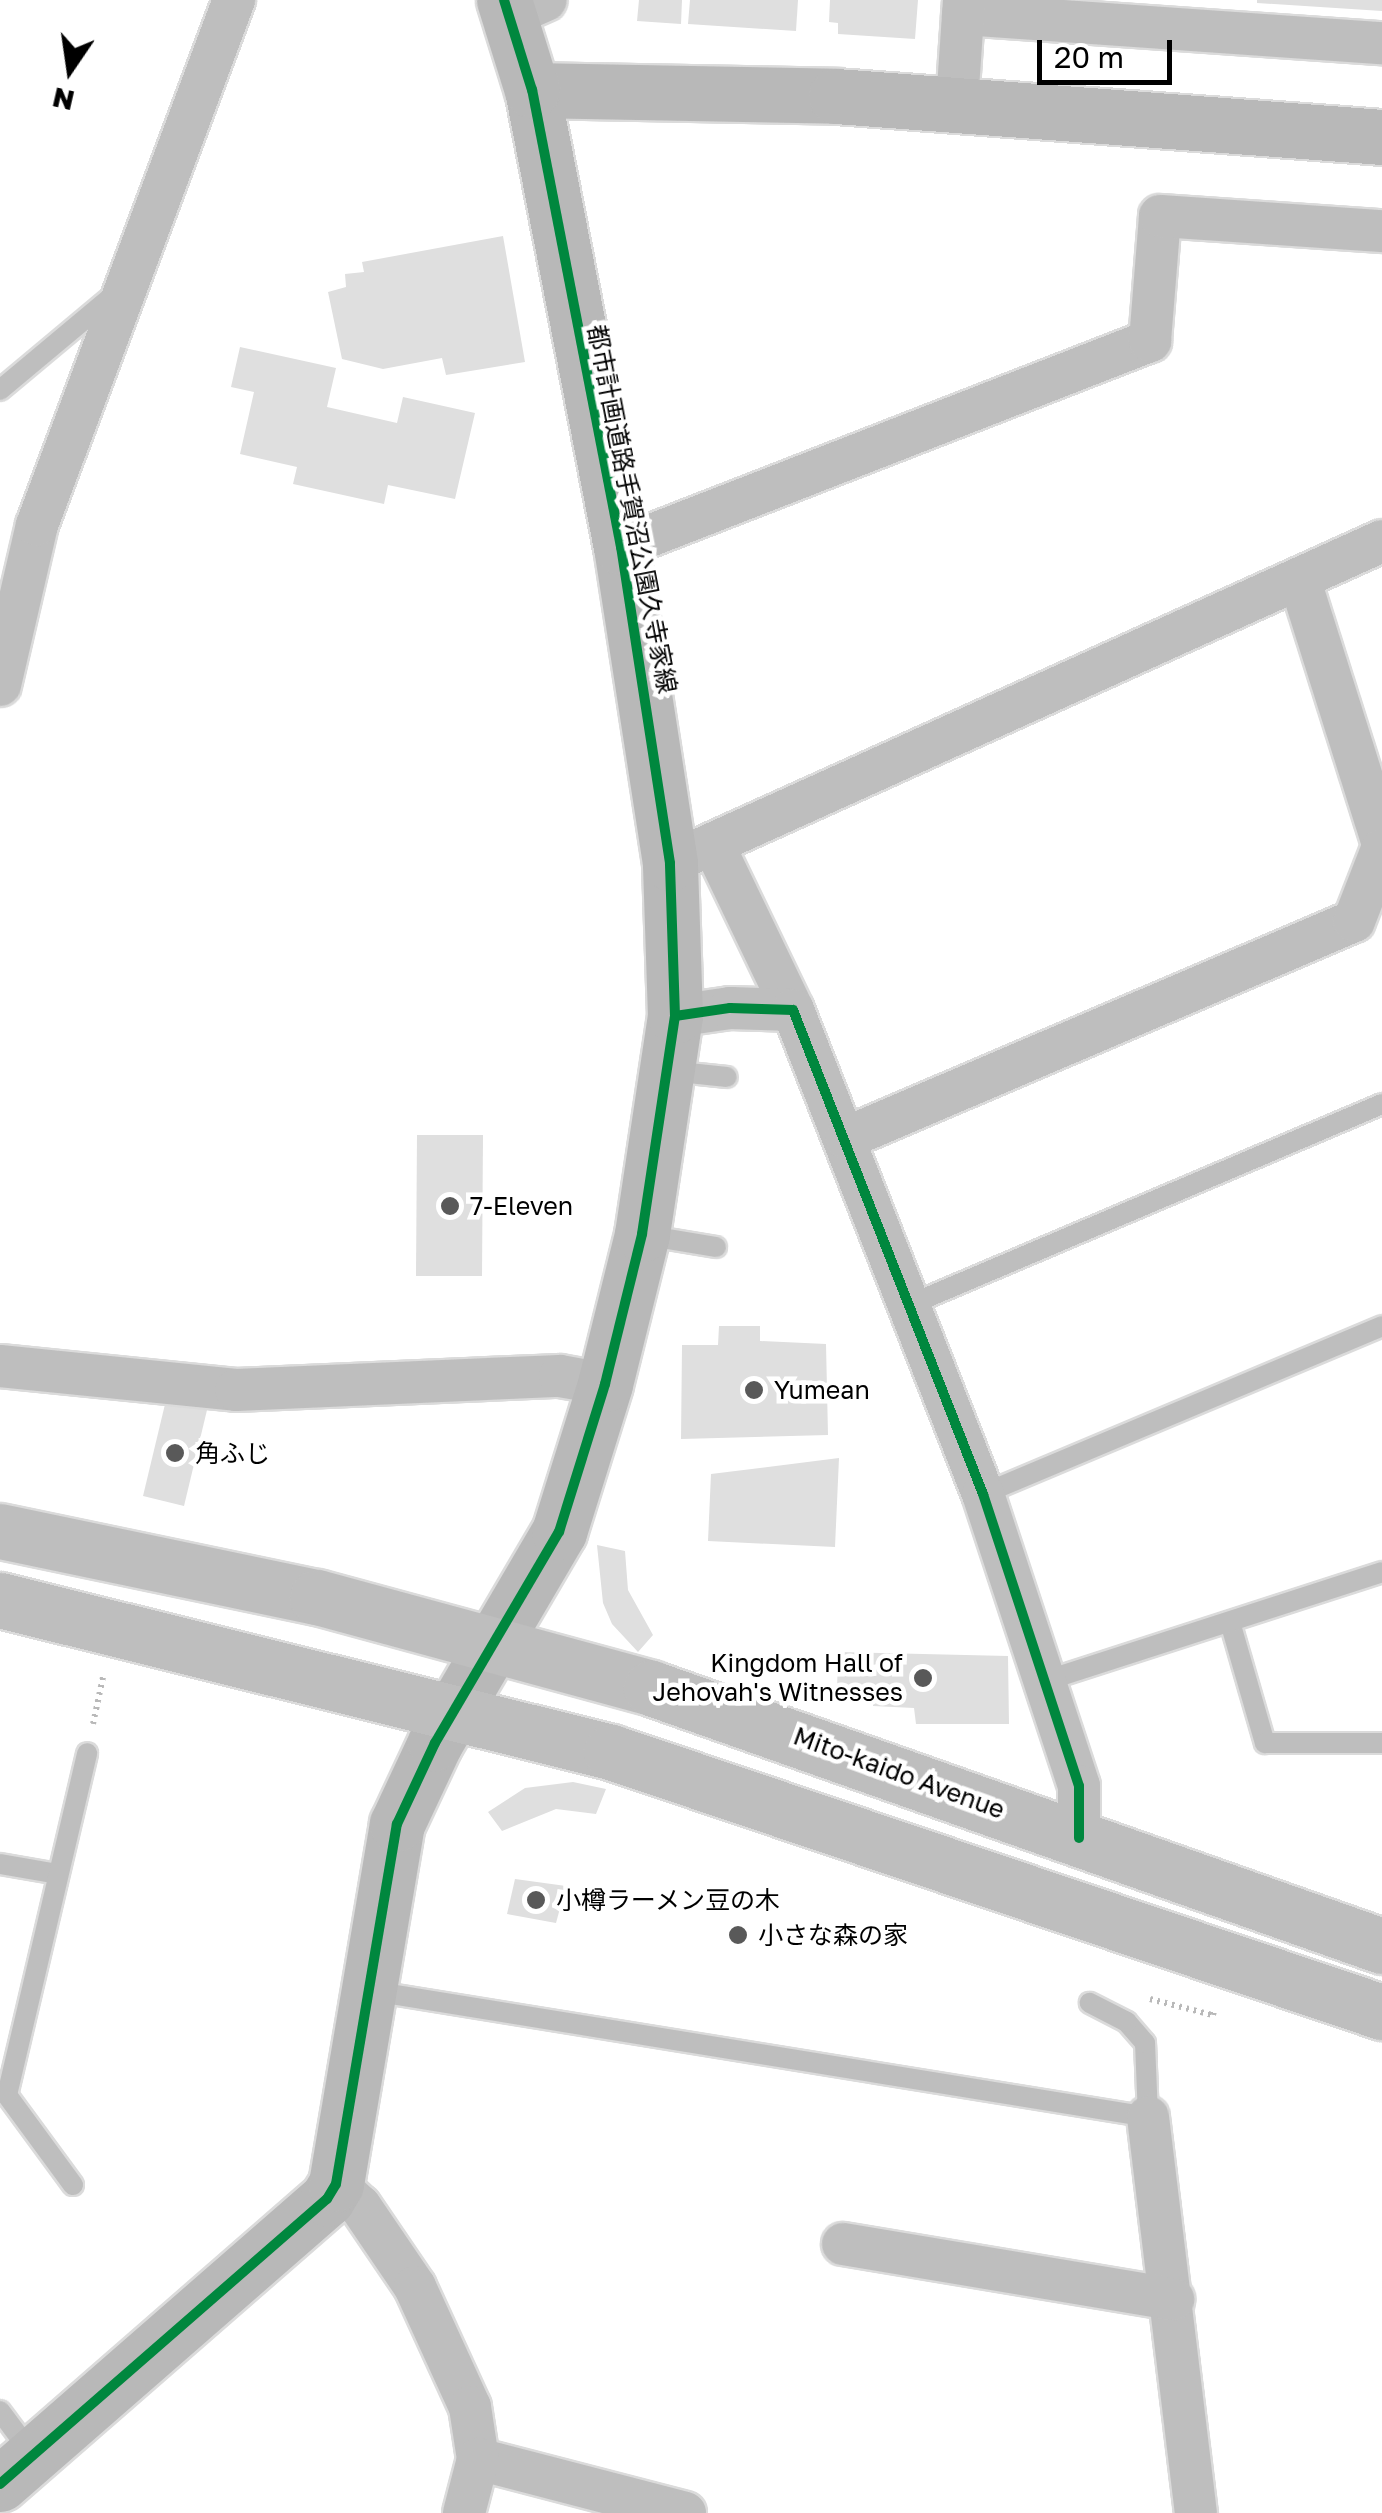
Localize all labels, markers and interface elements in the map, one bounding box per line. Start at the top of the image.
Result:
north arrow [20,20,120,120]
scale bar [1042,20,1177,82]
text: 20 m [1054,39,1124,75]
text: N [49,81,77,118]
street label: 都市計画道路手賀沼公園久寺家線 [581,322,683,696]
place label: 7-Eleven [470,1191,573,1221]
marker: 7-Eleven [439,1195,461,1217]
place label: Yumean [774,1375,870,1405]
marker: Yumean [743,1379,765,1401]
place label: 角ふじ [195,1438,270,1468]
marker: 角ふじ [164,1442,186,1464]
place label: Kingdom Hall of Jehovah's Witnesses [652,1649,903,1708]
marker: Kingdom Hall of Jehovah's Witnesses [912,1667,934,1689]
street label: Mito-kaido Avenue [789,1721,1009,1825]
place label: 小樽ラーメン豆の木 [556,1885,781,1915]
marker: 小樽ラーメン豆の木 [525,1889,547,1911]
place label: 小さな森の家 [758,1920,908,1950]
marker: 小さな森の家 [727,1924,749,1946]

